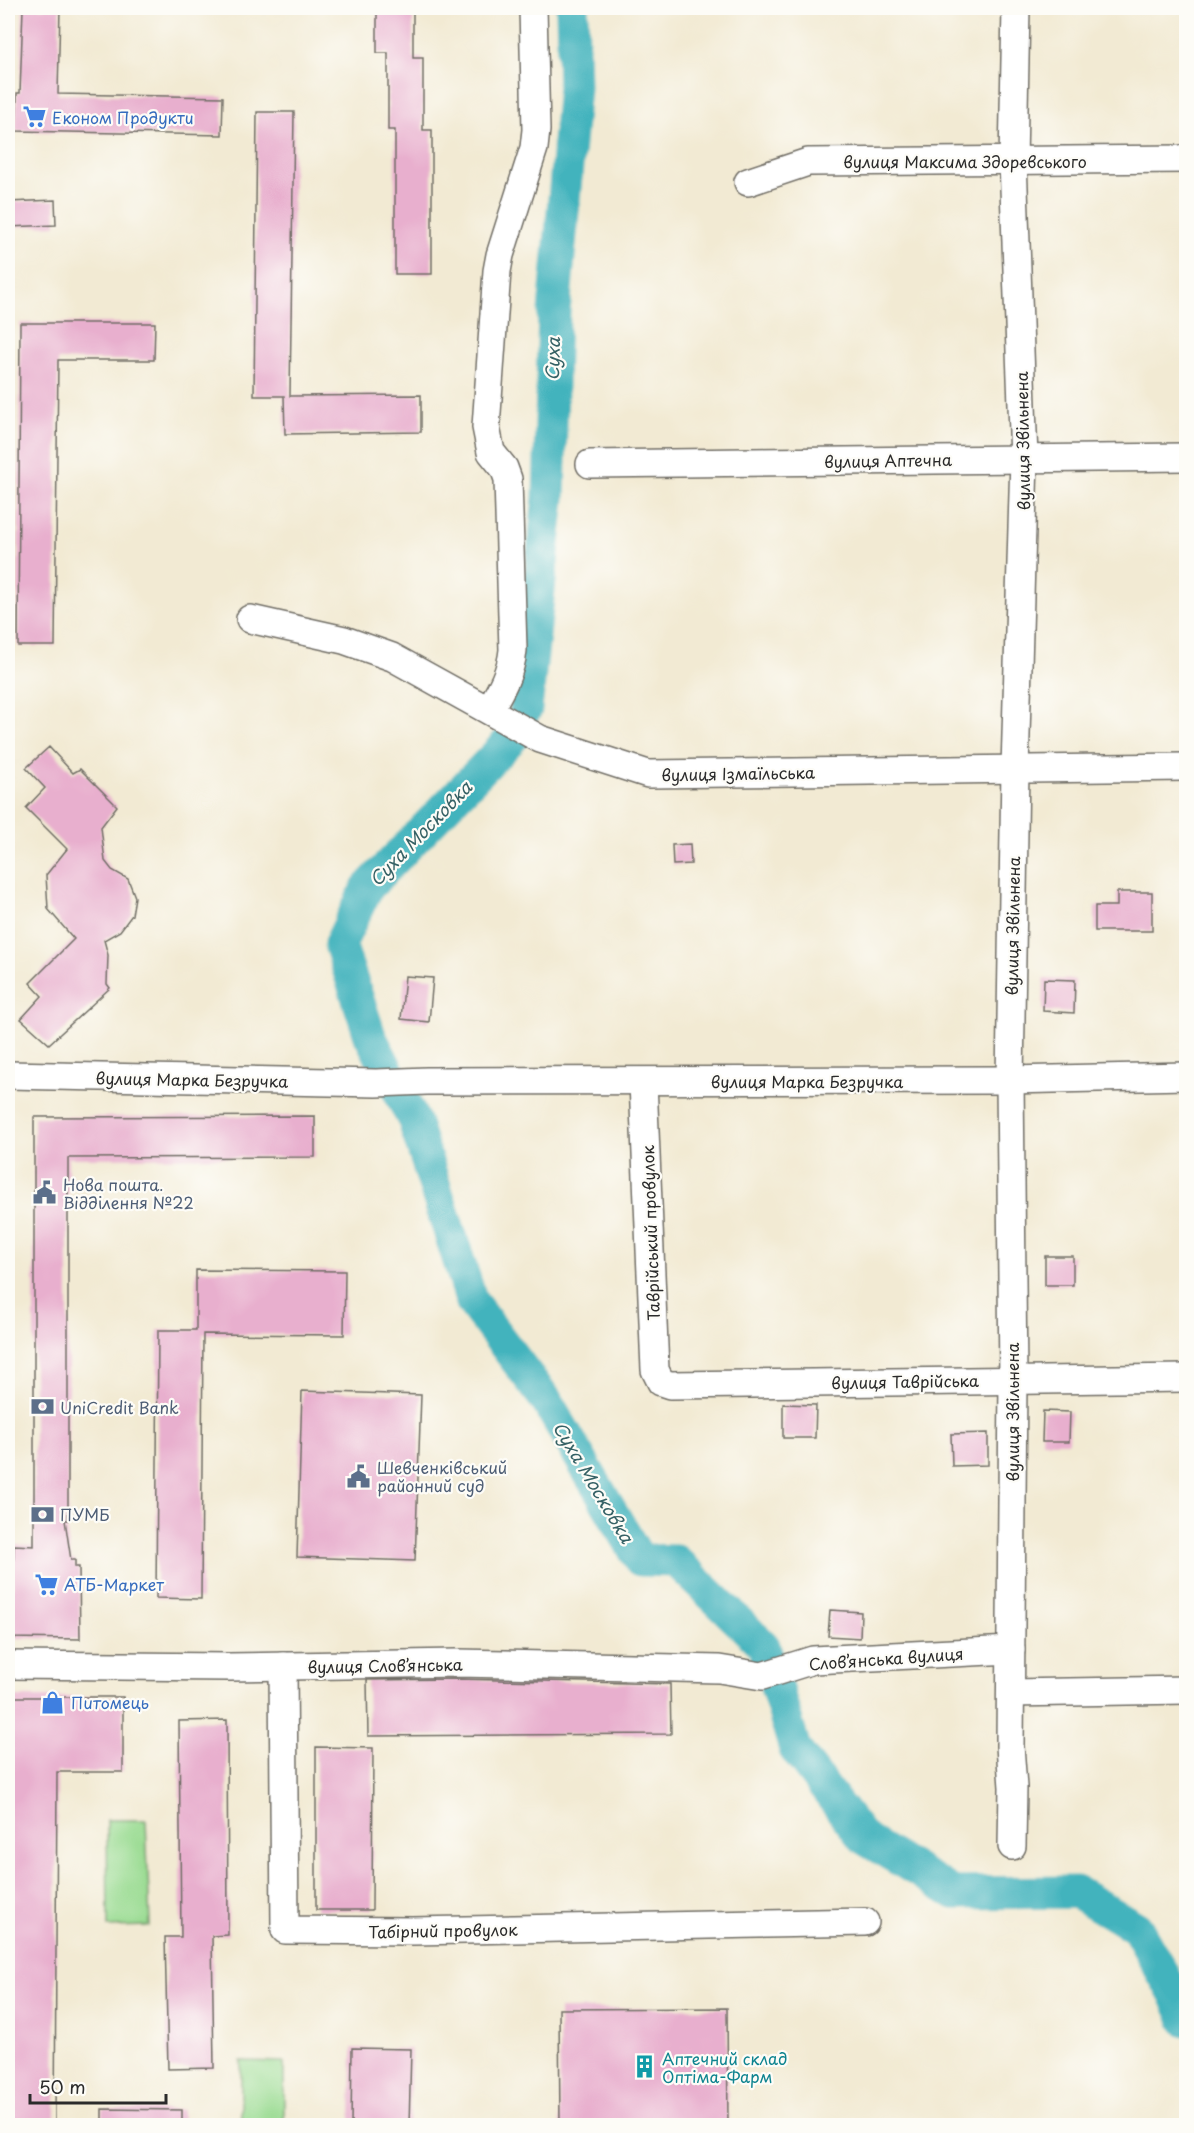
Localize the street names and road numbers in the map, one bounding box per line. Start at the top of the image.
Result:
street label: вулиця Максима Здоревського [843,149,1087,173]
street label: вулиця Звільнена [1009,371,1035,511]
street label: вулиця Аптечна [824,447,952,473]
street label: вулиця Ізмаїльська [661,760,815,786]
street label: вулиця Звільнена [999,856,1025,996]
street label: вулиця Марка Безручка [96,1065,288,1093]
street label: вулиця Марка Безручка [711,1069,903,1093]
street label: Таврійський провулок [635,1144,665,1321]
street label: вулиця Звільнена [1000,1342,1024,1481]
street label: вулиця Таврійська [831,1368,979,1394]
street label: Слов’янська вулиця [808,1641,964,1675]
street label: вулиця Слов’янська [307,1652,463,1678]
street label: Табірний провулок [368,1917,518,1943]

